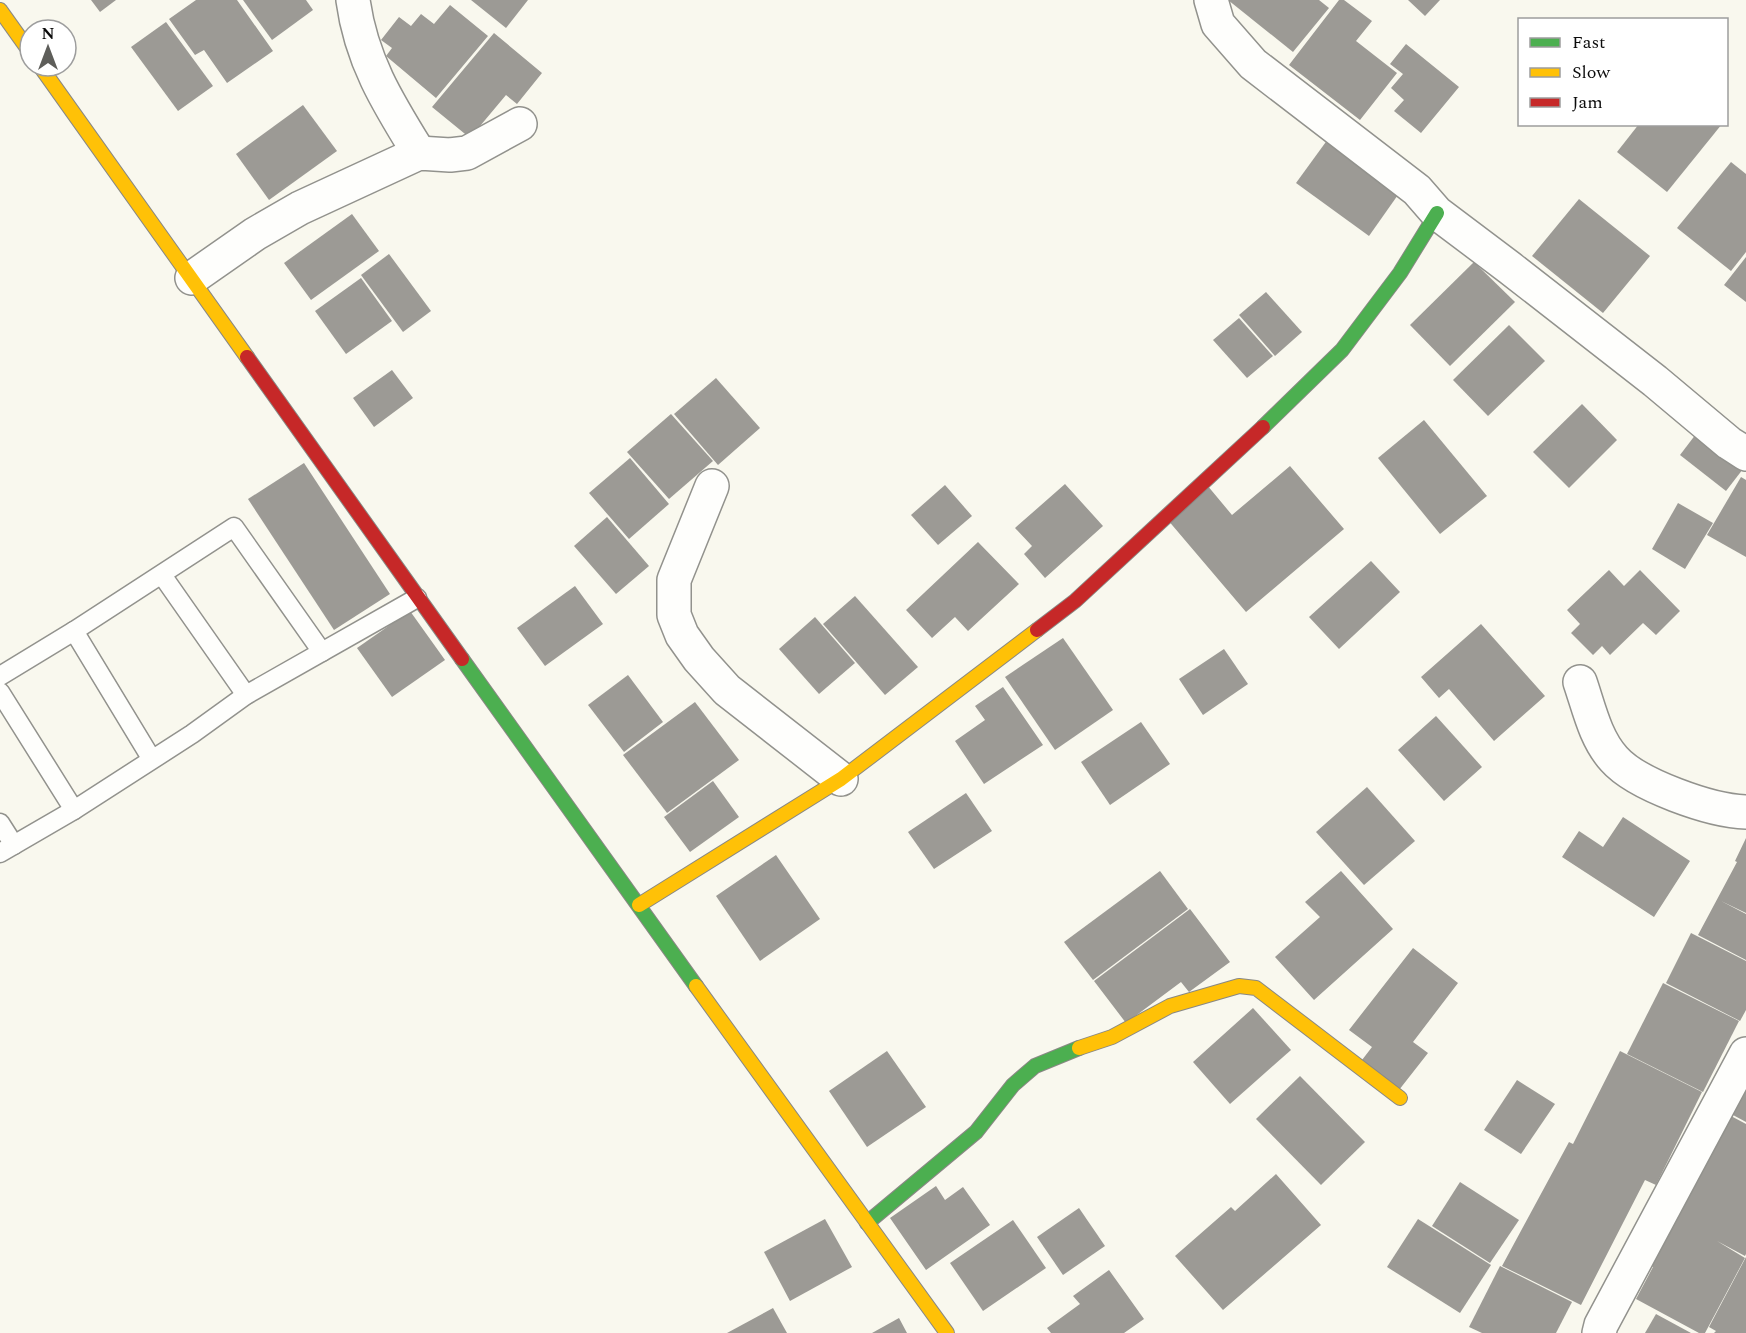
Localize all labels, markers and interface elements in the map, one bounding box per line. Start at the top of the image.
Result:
north arrow [18,18,78,78]
legend [1518,18,1728,126]
text: N [41,22,55,46]
text: Fast [1572,29,1605,56]
text: Slow [1572,59,1611,86]
text: Jam [1572,89,1603,116]

